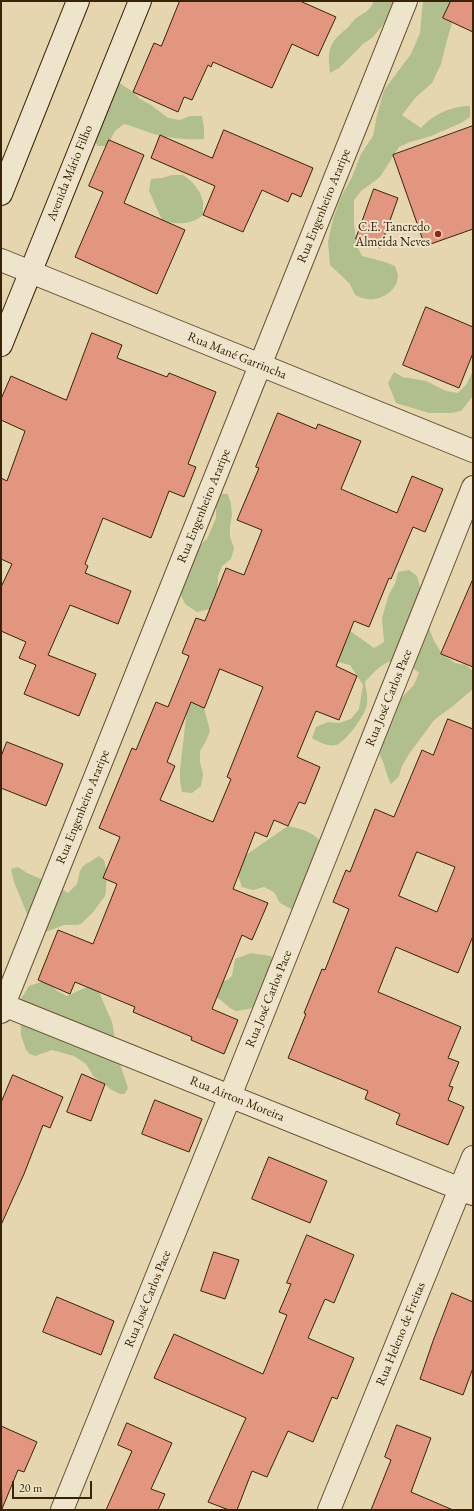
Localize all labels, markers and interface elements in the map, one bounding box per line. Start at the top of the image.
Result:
street label: Avenida Mário Filho [44,123,96,223]
street label: Rua Engenheiro Araripe [294,147,354,265]
place label: C.E. Tancredo Almeida Neves [355,219,430,250]
marker: C.E. Tancredo Almeida Neves [433,229,443,239]
street label: Rua Mané Garrincha [185,329,289,383]
street label: Rua Engenheiro Araripe [174,447,234,565]
street label: Rua José Carlos Pace [362,647,416,749]
street label: Rua Engenheiro Araripe [53,748,113,866]
street label: Rua José Carlos Pace [242,948,296,1050]
street label: Rua Airton Moreira [188,1073,286,1125]
street label: Rua José Carlos Pace [121,1248,175,1350]
street label: Rua Heleno de Freitas [373,1280,429,1388]
scale bar [14,1473,94,1499]
text: 20 m [19,1480,42,1496]

